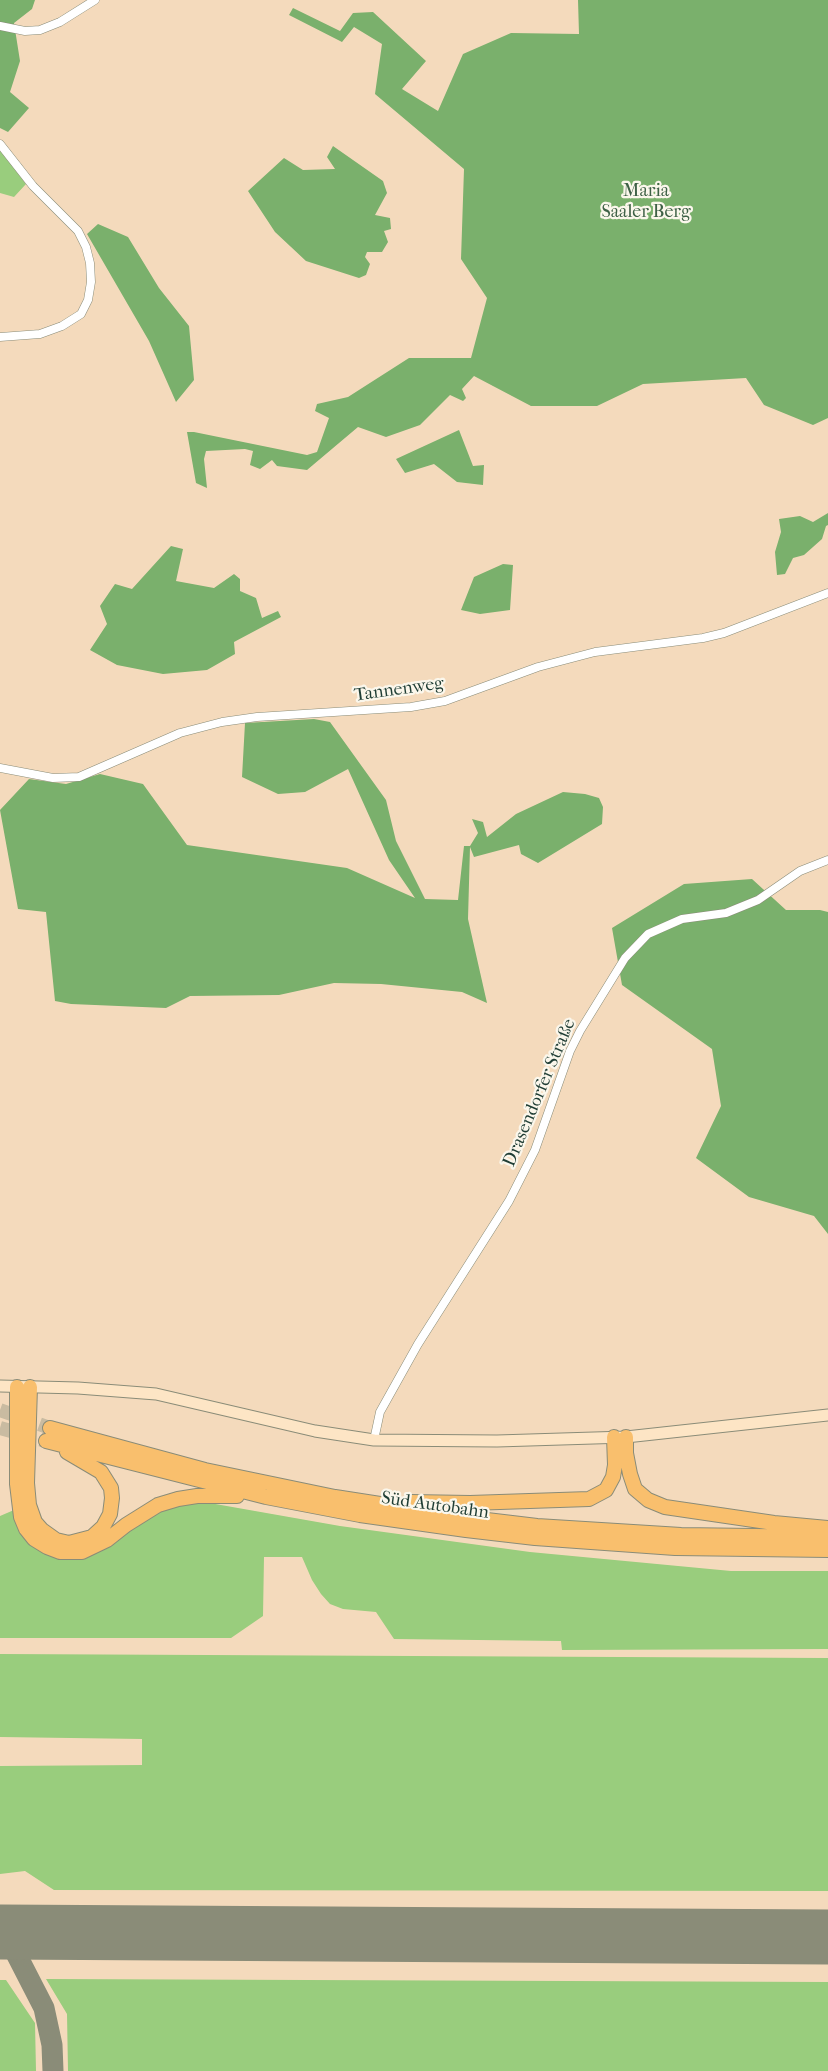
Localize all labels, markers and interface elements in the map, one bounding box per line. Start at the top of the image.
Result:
park label: Maria Saaler Berg [601,181,691,223]
street label: Tannenweg [353,673,445,707]
street label: Drasendorfer Straße [499,1016,581,1170]
street label: Süd Autobahn [380,1488,490,1524]

